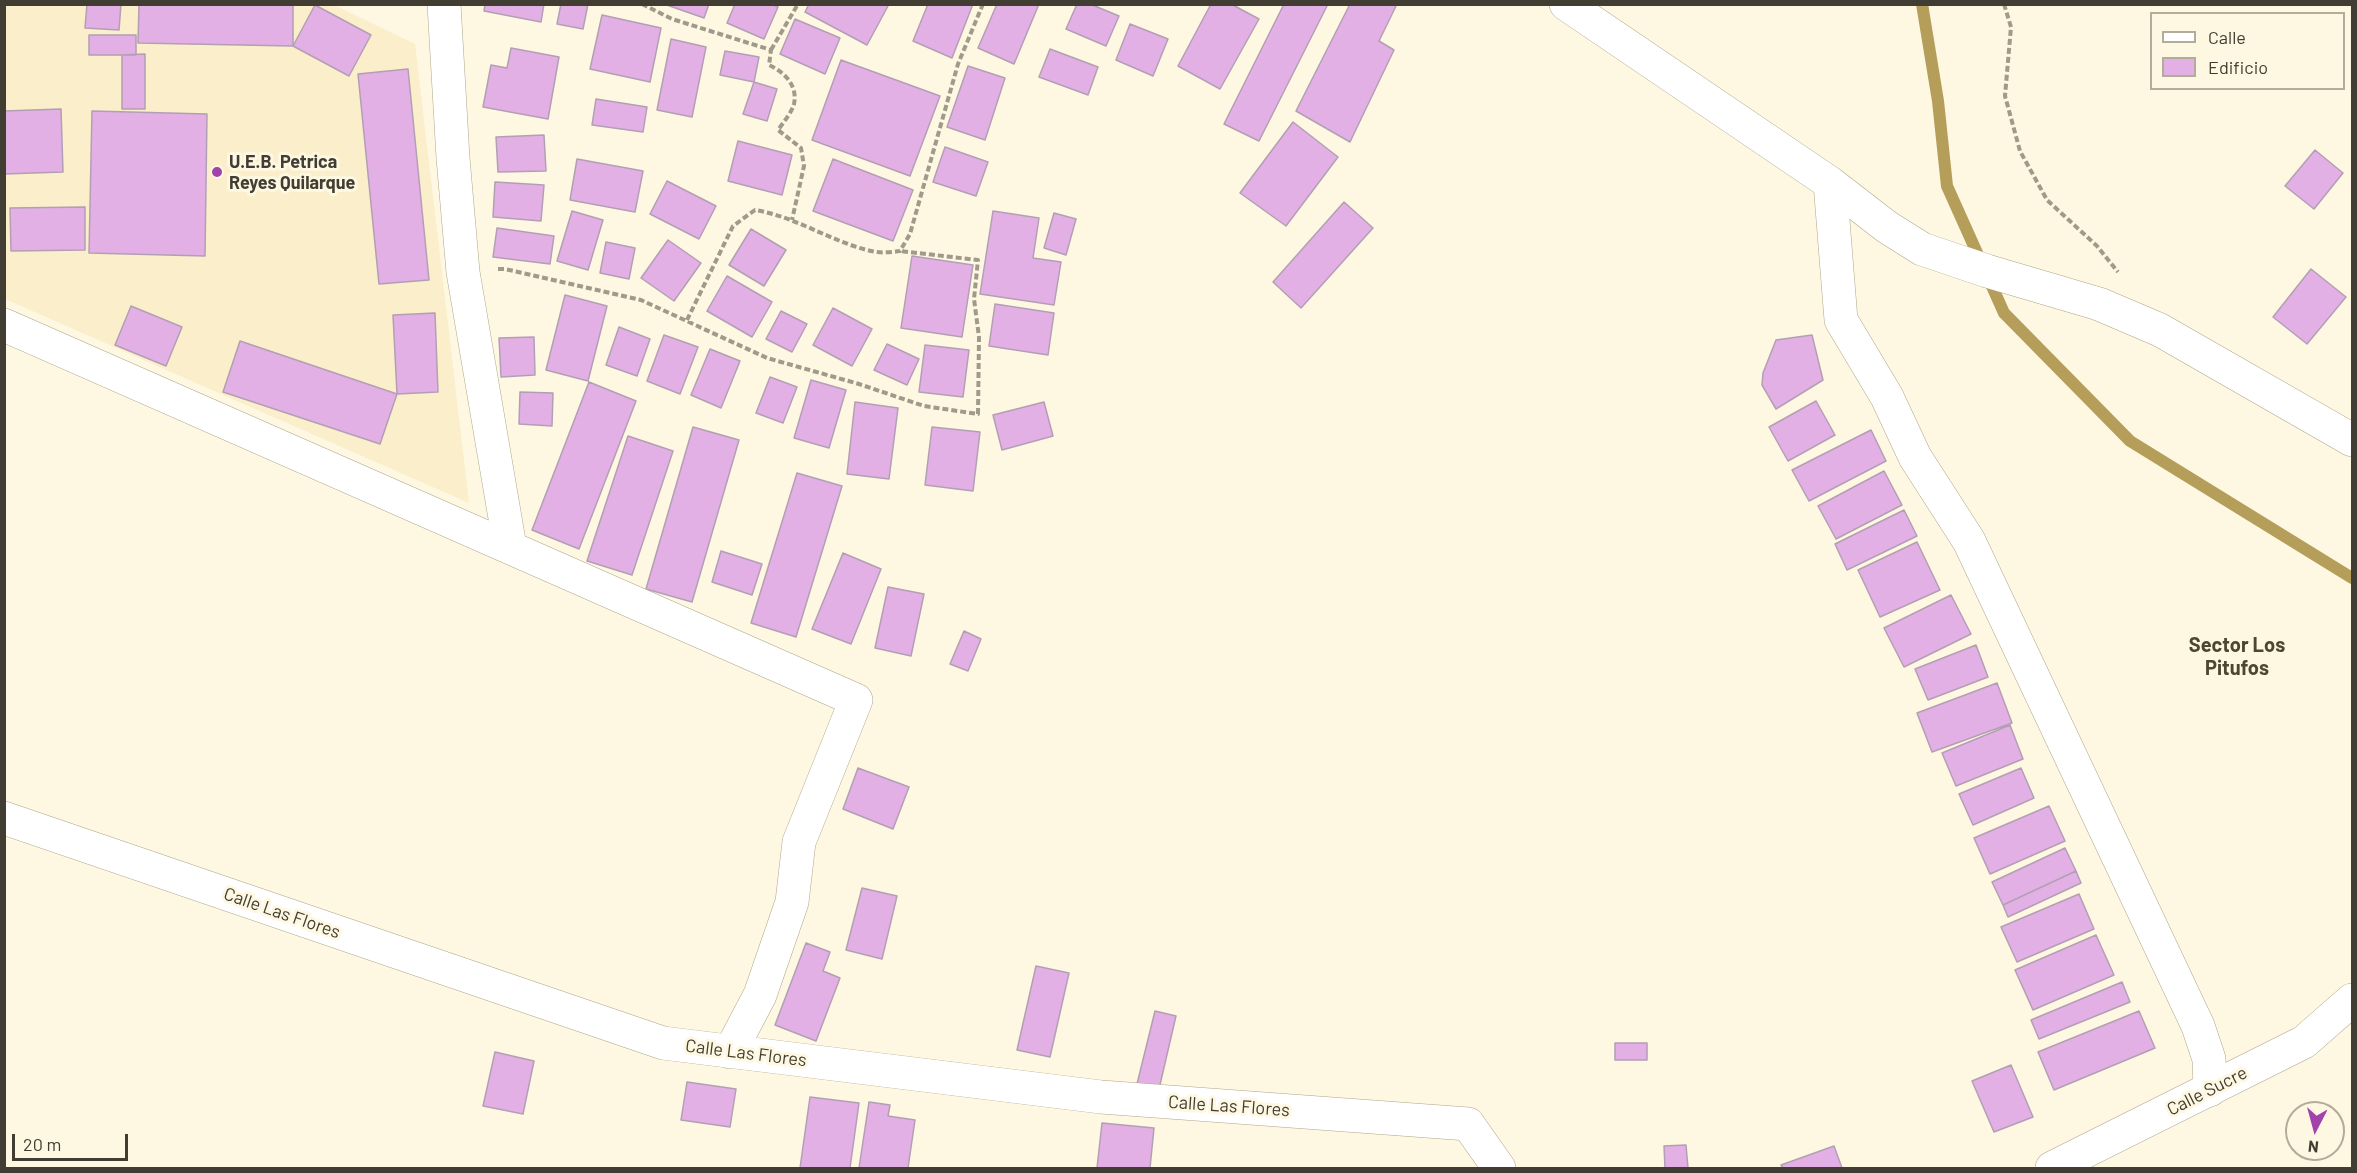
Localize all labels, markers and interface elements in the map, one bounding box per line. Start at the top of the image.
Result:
legend [2150,12,2345,90]
text: Calle [2208,26,2246,48]
text: Edificio [2208,56,2268,78]
place label: U.E.B. Petrica Reyes Quilarque [229,151,355,194]
marker: U.E.B. Petrica Reyes Quilarque [210,165,224,179]
district label: Sector Los Pitufos [2189,633,2285,680]
street label: Calle Las Flores [221,883,343,943]
street label: Calle Las Flores [684,1035,808,1071]
street label: Calle Sucre [2163,1062,2251,1120]
street label: Calle Las Flores [1167,1091,1291,1121]
north arrow [2285,1101,2345,1161]
scale bar [15,1122,130,1160]
text: 20 m [23,1133,61,1155]
text: N [2307,1137,2320,1157]

